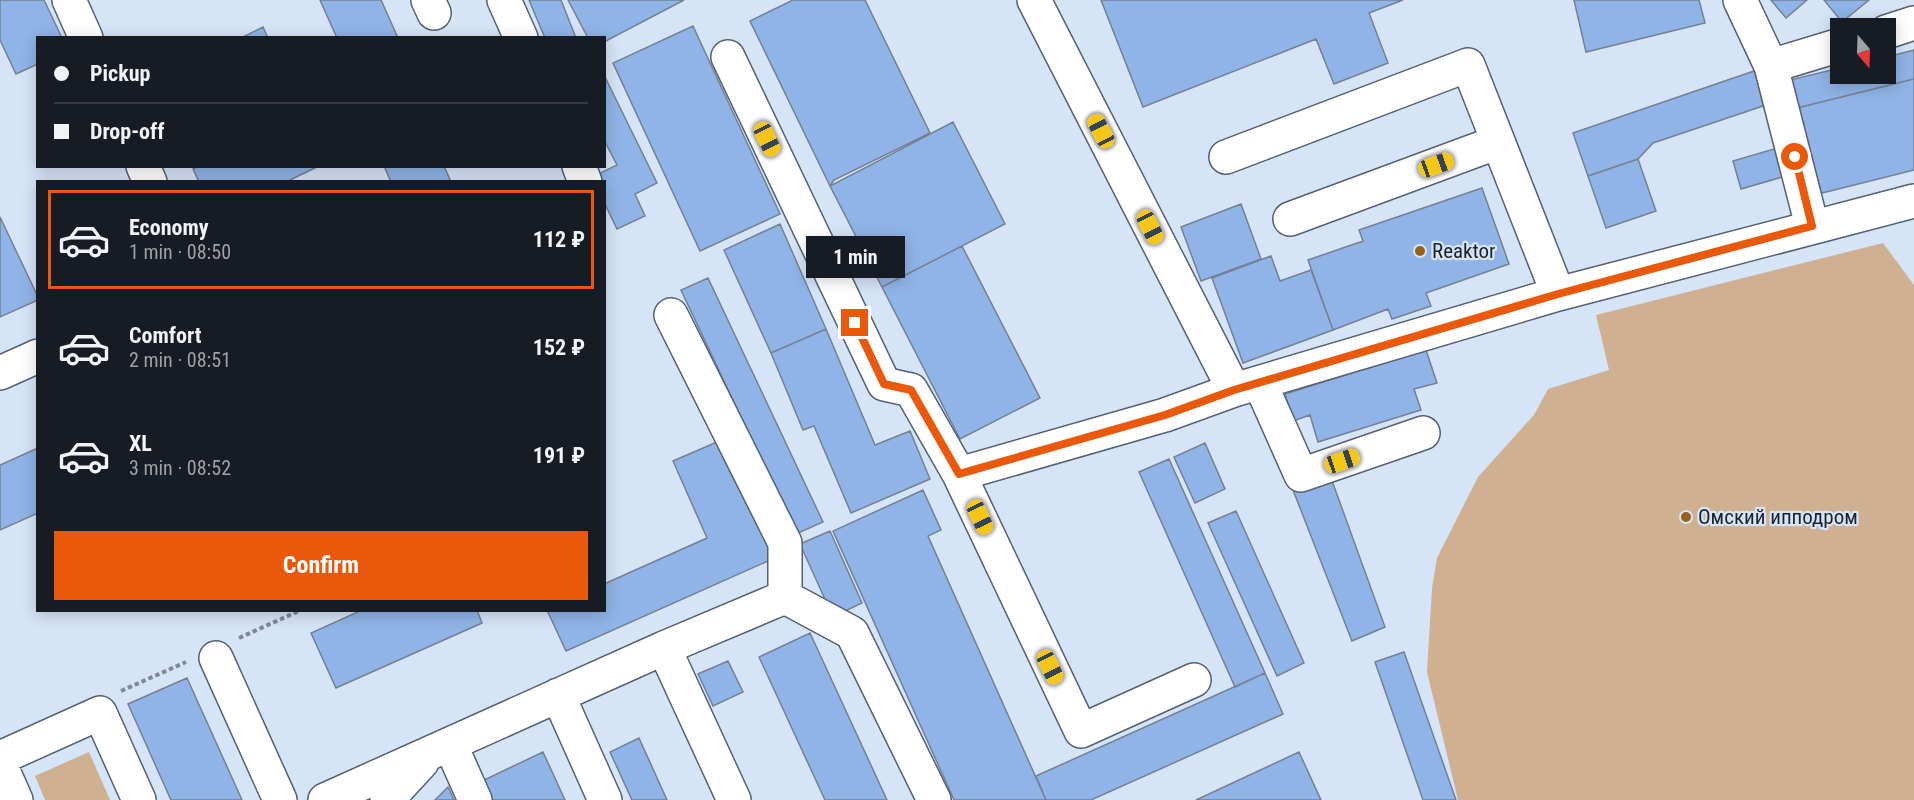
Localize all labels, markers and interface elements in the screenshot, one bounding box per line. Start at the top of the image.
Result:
north arrow [1830,18,1896,84]
map controls [1830,18,1896,84]
text: Pickup [90,61,150,86]
car [1085,111,1117,151]
text: Drop-off [90,119,164,144]
car [751,119,783,159]
route start [1781,143,1808,170]
car [1416,150,1456,180]
car [1134,207,1166,247]
icon: car [57,213,111,267]
text: Economy [129,215,209,240]
text: 112 ₽ [533,227,585,252]
callout: 1 min [806,236,904,278]
place label: Reaktor [1432,239,1495,263]
text: 1 min · 08:50 [129,240,231,264]
marker: Reaktor [1413,244,1427,258]
text: 1 min [833,245,878,269]
route end [841,309,868,336]
icon: car [57,321,111,375]
text: Comfort [129,323,202,348]
text: 152 ₽ [533,335,585,360]
text: 2 min · 08:51 [129,348,231,372]
icon: car [57,429,111,483]
text: XL [129,431,152,456]
text: 191 ₽ [533,443,585,468]
car [1322,447,1362,475]
text: 3 min · 08:52 [129,456,231,480]
car [964,497,996,537]
place label: Омский ипподром [1698,505,1858,529]
marker: Омский ипподром [1679,510,1693,524]
button: Confirm [54,531,588,600]
car [1034,647,1066,687]

